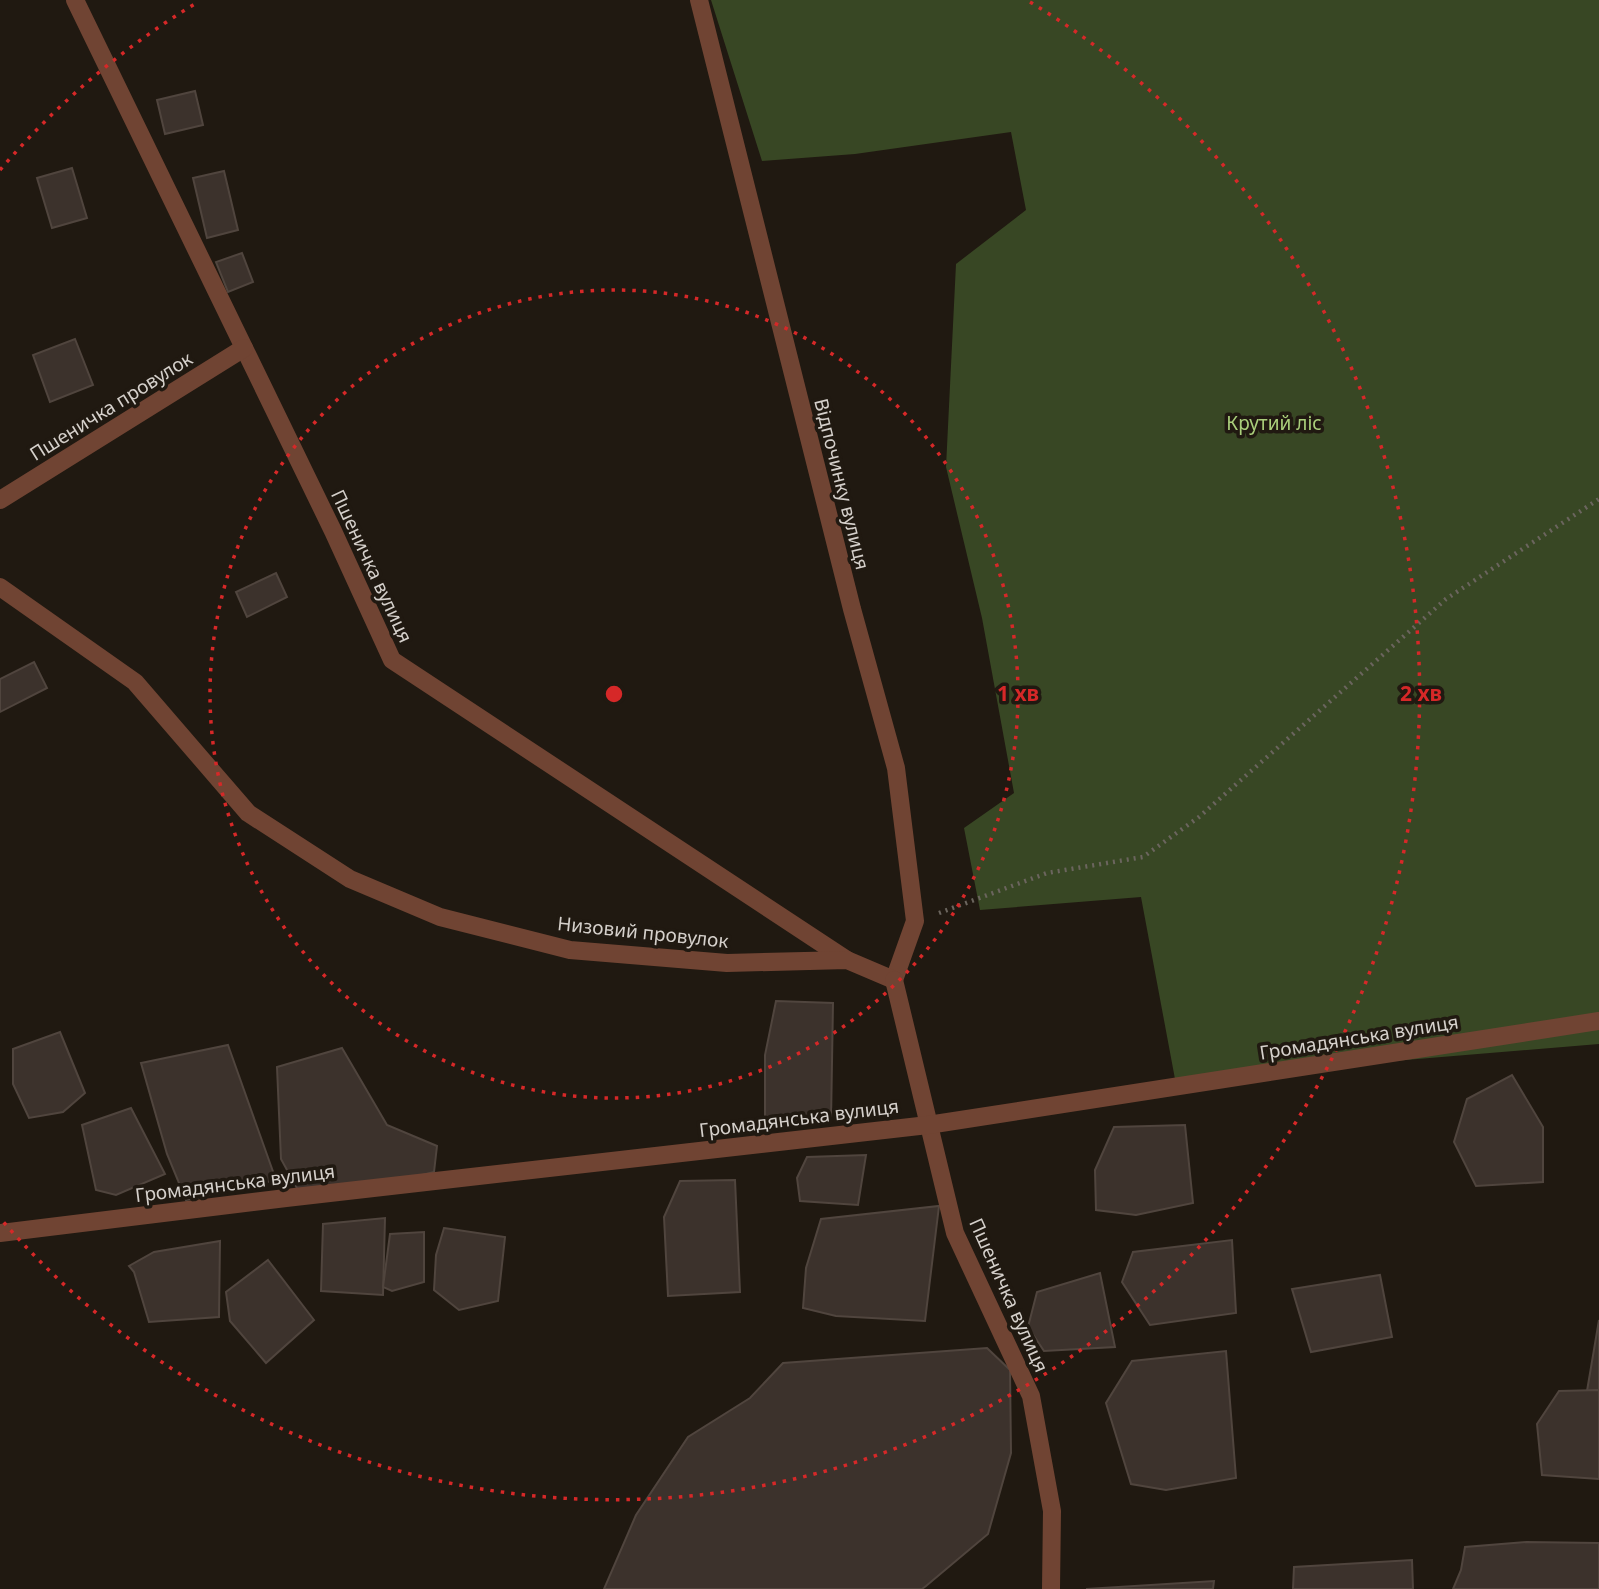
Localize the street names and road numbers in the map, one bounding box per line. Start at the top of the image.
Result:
street label: Пшеничка провулок [25,345,197,467]
street label: Відпочинку вулиця [808,396,876,572]
street label: Пшеничка вулиця [325,485,419,647]
street label: Низовий провулок [556,910,730,954]
street label: Громадянська вулиця [1258,1008,1460,1066]
street label: Громадянська вулиця [698,1093,900,1143]
street label: Громадянська вулиця [134,1158,336,1208]
street label: Пшеничка вулиця [963,1214,1055,1376]

